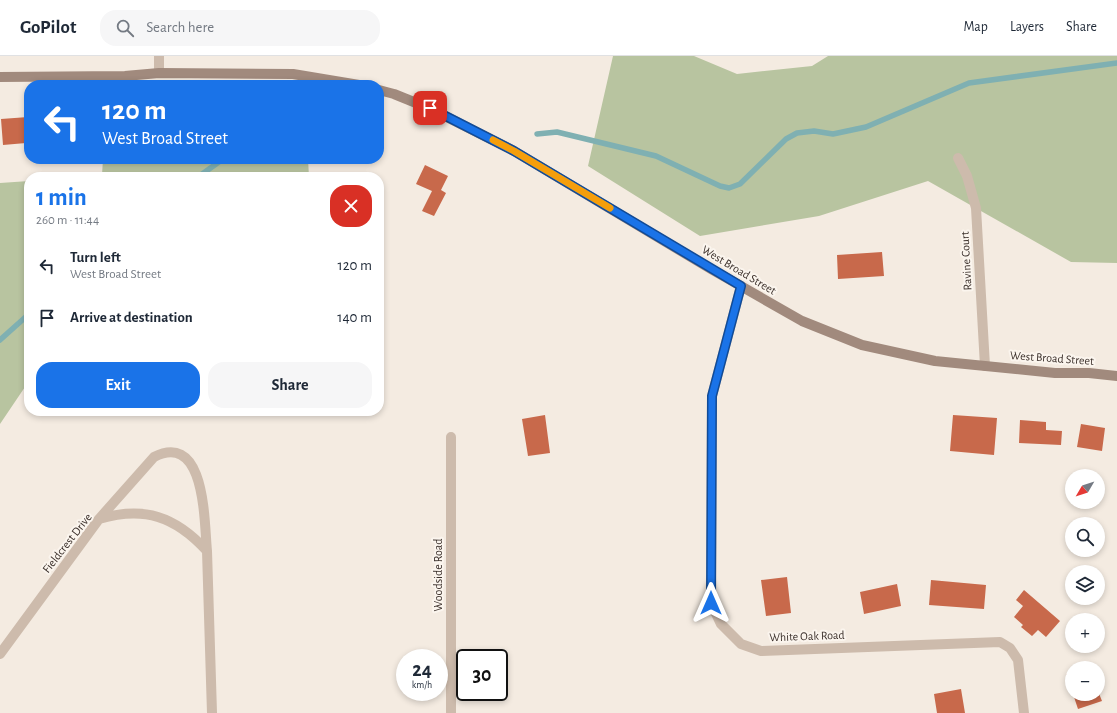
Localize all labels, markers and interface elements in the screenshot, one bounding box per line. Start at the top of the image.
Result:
search box [100,10,380,46]
icon: search [114,17,136,39]
text: GoPilot [20,18,76,37]
text: Search here [146,20,214,35]
text: Map [963,20,988,34]
text: Layers [1010,20,1044,34]
text: Share [1066,20,1097,34]
pin [413,91,447,125]
icon: left [36,96,88,148]
text: 120 m [102,97,167,125]
icon: arrive [419,97,441,119]
text: West Broad Street [102,130,228,148]
button: close [330,185,372,227]
text: 1 min [36,186,87,210]
text: 260 m · 11:44 [36,214,99,227]
street label: Ravine Court [958,231,974,291]
street label: West Broad Street [700,243,778,297]
text: Turn left [70,250,121,265]
icon: left [36,255,58,277]
text: 120 m [338,258,372,273]
text: West Broad Street [70,268,161,281]
icon: arrive [36,307,58,329]
text: Arrive at destination [70,310,193,325]
text: 140 m [337,310,372,325]
street label: West Broad Street [1010,349,1094,367]
button: Exit [36,362,200,408]
button: Share [208,362,372,408]
north arrow [1065,469,1105,509]
map controls [1065,469,1105,701]
street label: Fieldcrest Drive [40,511,94,575]
button: search [1065,517,1105,557]
street label: Woodside Road [432,538,444,612]
button: layers [1065,565,1105,605]
position arrow [690,582,732,624]
button: + [1065,613,1105,653]
street label: White Oak Road [769,629,845,643]
speed limit sign: 30 [456,649,508,701]
text: 24 [412,660,432,680]
button: − [1065,661,1105,701]
text: km/h [412,680,432,690]

